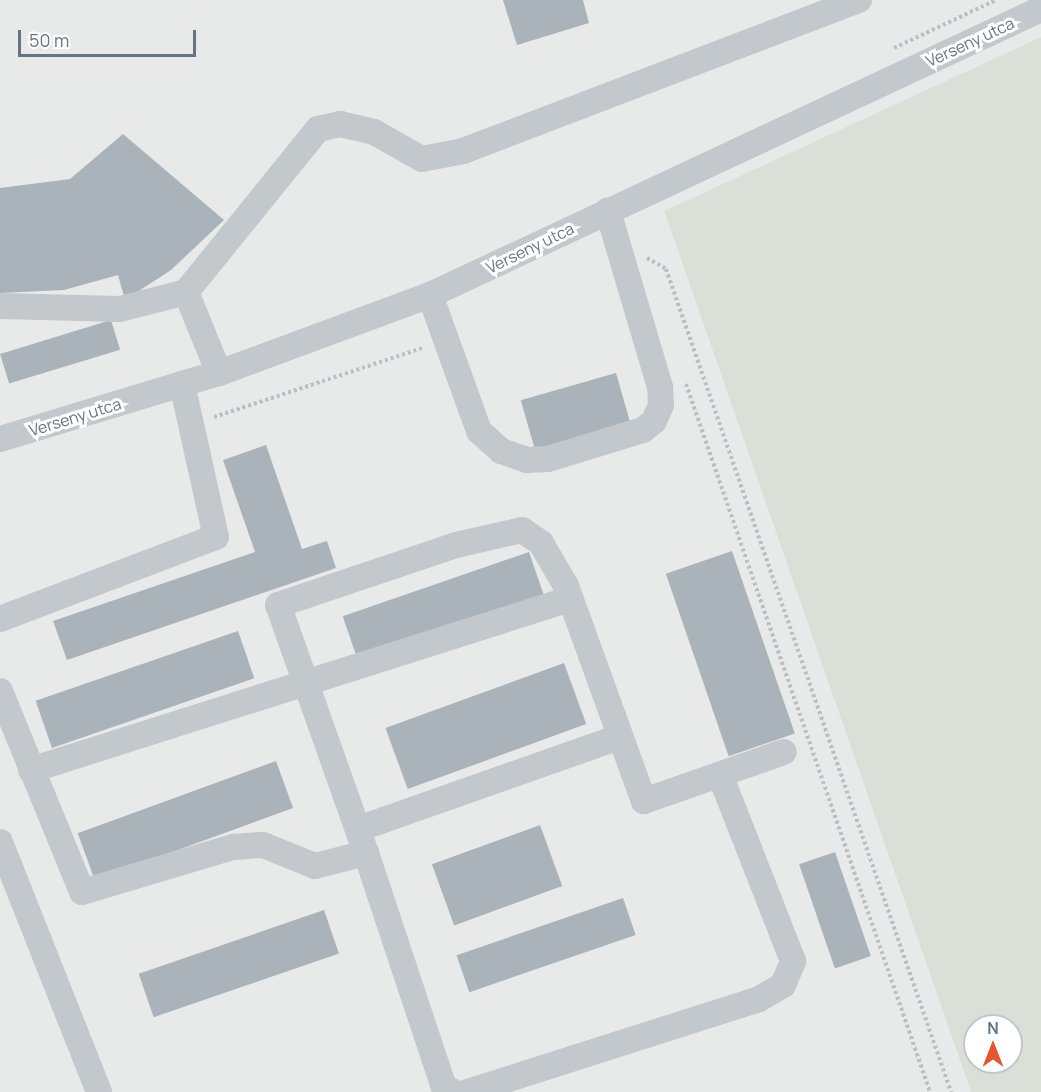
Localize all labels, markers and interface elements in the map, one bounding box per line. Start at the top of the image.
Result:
street label: Verseny utca [923,13,1017,71]
scale bar [21,18,200,56]
text: 50 m [29,28,69,52]
street label: Verseny utca [483,219,577,277]
street label: Verseny utca [27,394,123,440]
north arrow [963,1014,1023,1074]
text: N [987,1017,999,1039]

